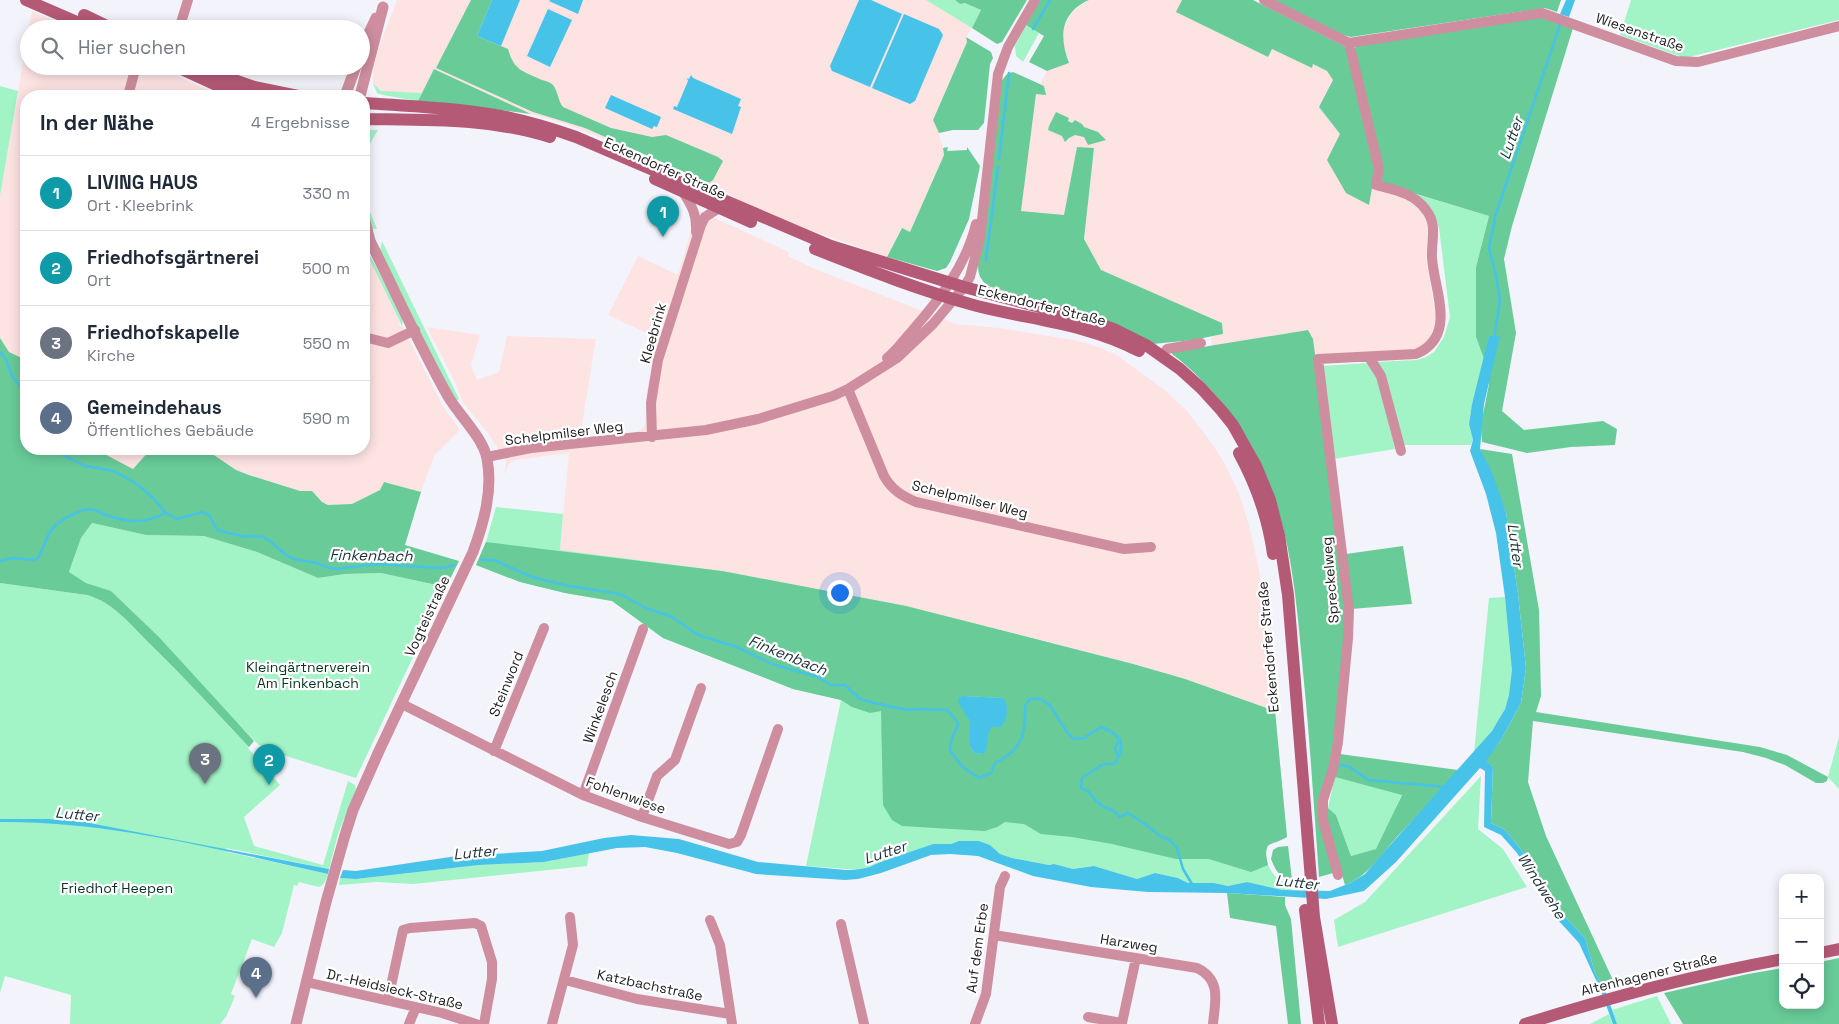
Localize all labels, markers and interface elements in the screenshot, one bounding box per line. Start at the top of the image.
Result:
street label: Wiesenstraße [1594,9,1686,55]
search box [20,20,370,75]
icon: search [38,34,66,62]
text: Hier suchen [78,35,186,60]
text: In der Nähe [40,109,154,136]
text: 4 Ergebnisse [251,112,350,133]
water label: Lutter [1495,113,1528,162]
street label: Eckendorfer Straße [601,133,729,203]
text: LIVING HAUS [87,170,198,195]
text: 1 [52,183,60,204]
text: 330 m [303,183,350,204]
text: Ort · Kleebrink [87,195,194,216]
pin: 1 [647,196,679,237]
text: Friedhofsgärtnerei [87,245,259,270]
text: 2 [51,258,61,279]
text: 500 m [302,258,350,279]
text: Ort [87,270,111,291]
street label: Eckendorfer Straße [976,280,1108,330]
street label: Kleebrink [636,300,670,365]
text: Friedhofskapelle [87,320,240,345]
text: 3 [51,333,61,354]
text: 550 m [303,333,350,354]
text: Kirche [87,345,135,366]
text: Gemeindehaus [87,395,222,420]
text: 4 [51,408,61,429]
text: 590 m [302,408,350,429]
street label: Schelpmilser Weg [504,417,624,449]
text: Öffentliches Gebäude [87,420,254,441]
street label: Schelpmilser Weg [910,476,1030,522]
water label: Lutter [1504,522,1529,569]
street label: Spreckelweg [1317,536,1343,624]
water label: Finkenbach [329,545,413,565]
street label: Vogteistraße [400,573,454,659]
your location [827,580,853,606]
street label: Eckendorfer Straße [1253,581,1283,713]
water label: Finkenbach [746,631,831,680]
street label: Steinword [485,649,527,719]
park label: Kleingärtnerverein Am Finkenbach [246,658,370,692]
street label: Winkelesch [579,668,621,746]
pin: 3 [189,743,221,784]
pin: 2 [253,744,285,785]
street label: Fohlenwiese [584,772,668,818]
water label: Lutter [54,803,101,825]
water label: Lutter [861,836,910,868]
water label: Lutter [452,841,499,863]
water label: Windwehe [1514,850,1571,923]
water label: Lutter [1274,870,1321,894]
map controls [1779,874,1824,1009]
button: + [1779,874,1824,919]
park label: Friedhof Heepen [61,879,173,897]
street label: Auf dem Erbe [962,902,992,994]
button: − [1779,919,1824,964]
street label: Harzweg [1099,930,1159,956]
street label: Altenhagener Straße [1579,948,1719,1000]
pin: 4 [240,957,272,998]
button: locate [1779,964,1824,1009]
street label: Dr.-Heidsieck-Straße [325,965,465,1013]
street label: Katzbachstraße [596,965,704,1005]

